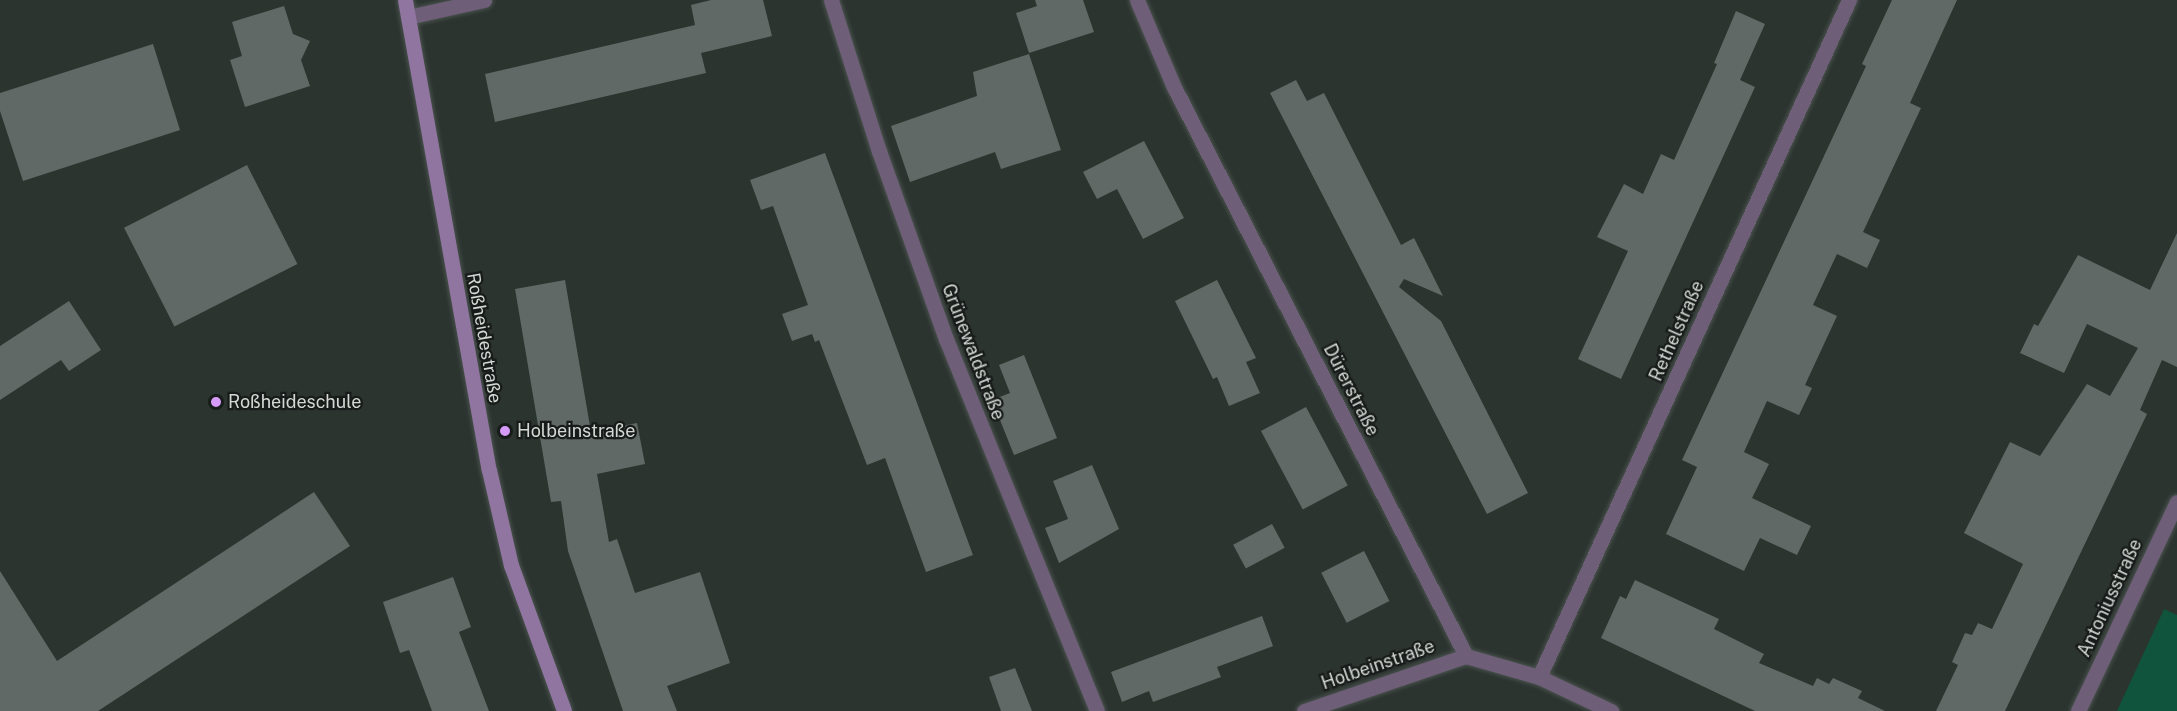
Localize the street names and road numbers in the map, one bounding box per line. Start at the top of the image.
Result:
street label: Roßheidestraße [462,271,506,405]
street label: Rethelstraße [1645,277,1709,385]
street label: Grünewaldstraße [937,281,1009,423]
street label: Dürerstraße [1319,340,1383,440]
street label: Antoniusstraße [2073,536,2147,660]
street label: Holbeinstraße [1319,636,1437,694]

